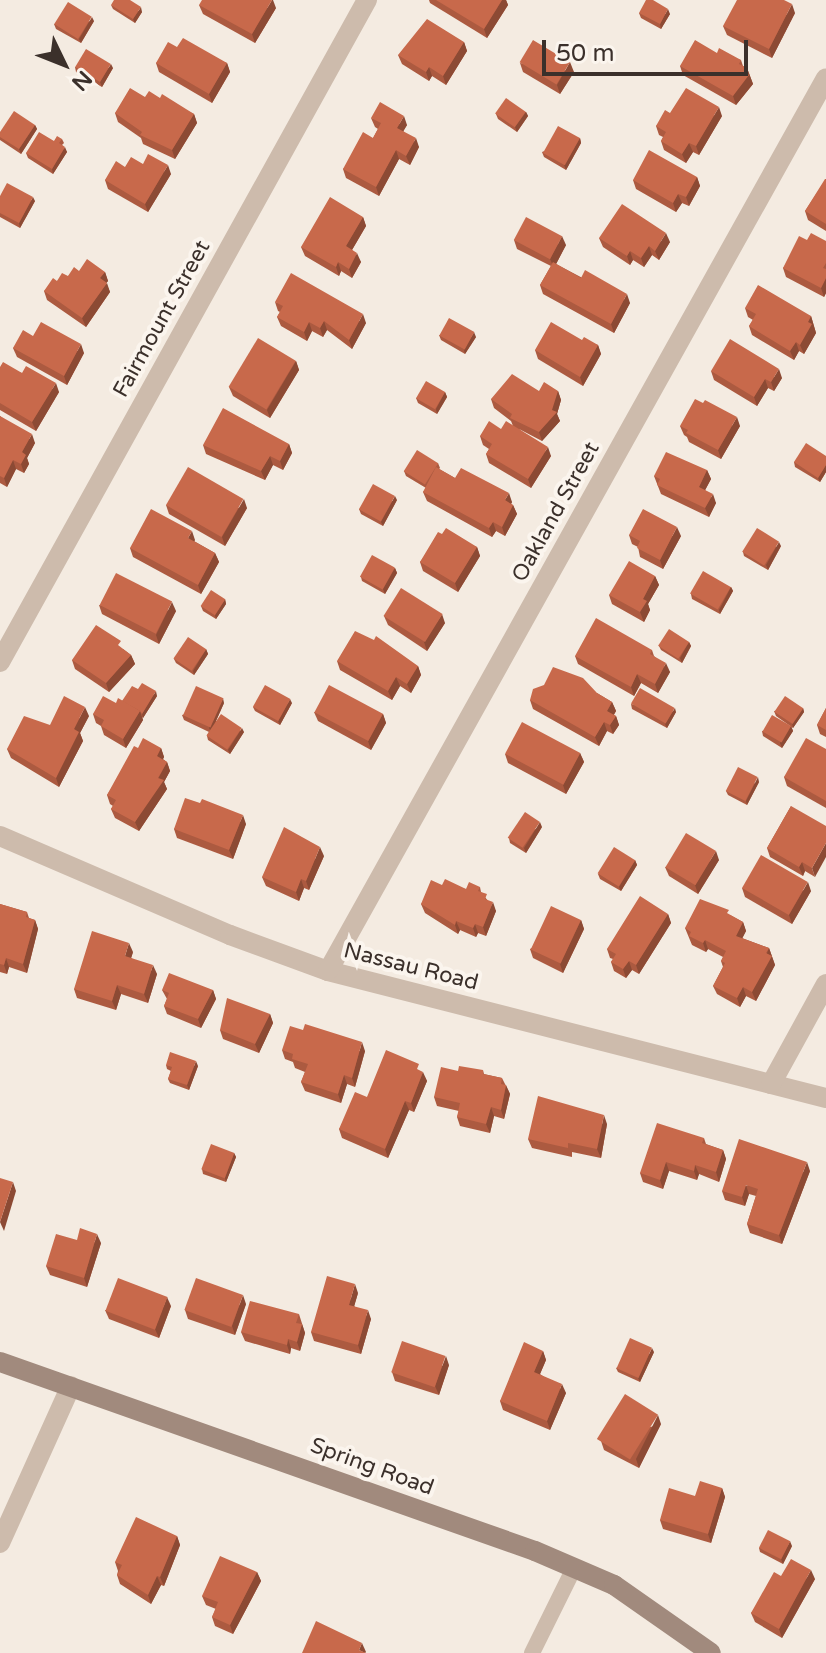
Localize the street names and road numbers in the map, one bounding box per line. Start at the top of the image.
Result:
street label: Fairmount Street [108,236,216,402]
street label: Oakland Street [507,438,605,586]
street label: Nassau Road [341,938,481,996]
street label: Spring Road [307,1432,437,1502]

